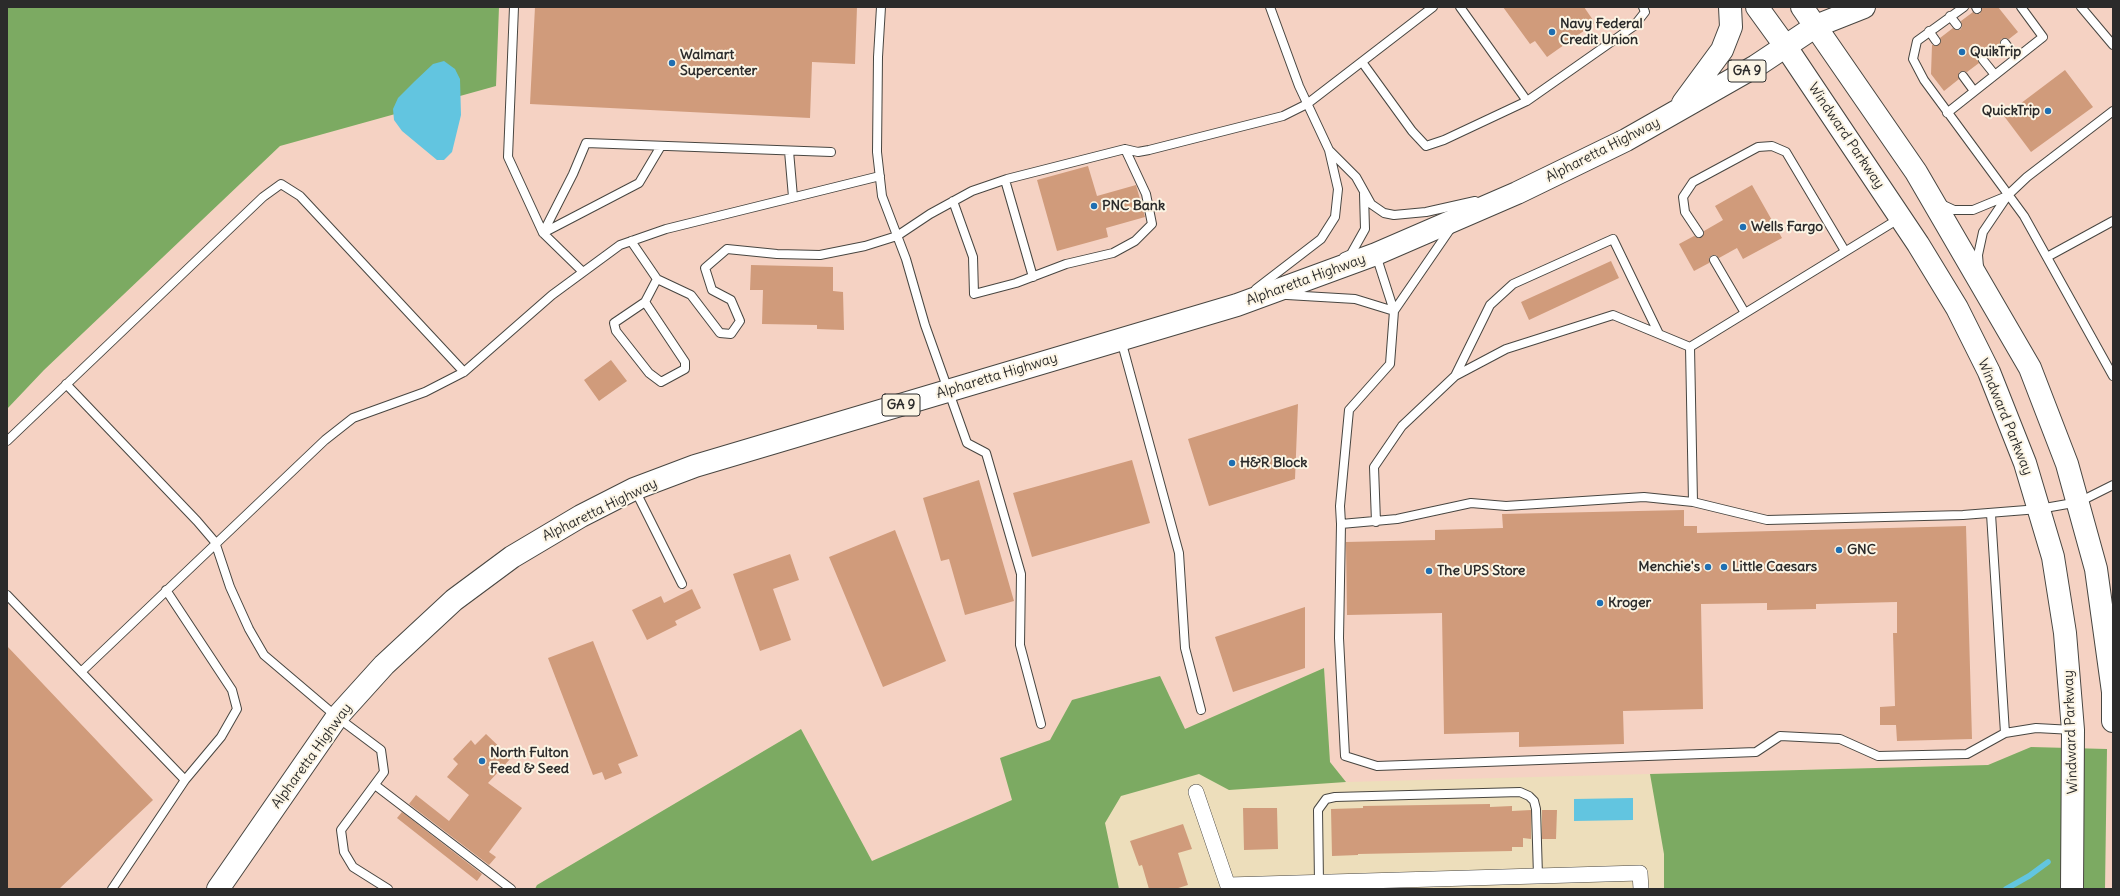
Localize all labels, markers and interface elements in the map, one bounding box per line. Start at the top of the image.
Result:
place label: Navy Federal Credit Union [1560,16,1643,48]
marker: Navy Federal Credit Union [1547,27,1557,37]
place label: QuikTrip [1970,44,2021,60]
place label: Walmart Supercenter [680,47,757,80]
marker: QuikTrip [1957,47,1967,57]
marker: Walmart Supercenter [667,58,677,68]
road number: GA 9 [1728,60,1766,82]
street label: Windward Parkway [1804,80,1888,192]
place label: QuickTrip [1982,103,2040,119]
marker: QuickTrip [2043,106,2053,116]
street label: Alpharetta Highway [1543,114,1663,186]
place label: PNC Bank [1102,198,1165,214]
marker: PNC Bank [1089,201,1099,211]
place label: Wells Fargo [1751,219,1823,235]
marker: Wells Fargo [1738,222,1748,232]
street label: Alpharetta Highway [1244,251,1368,309]
street label: Alpharetta Highway [934,350,1060,402]
street label: Windward Parkway [1974,356,2036,478]
road number: GA 9 [882,394,920,416]
place label: H&R Block [1240,455,1307,471]
marker: H&R Block [1227,458,1237,468]
street label: Alpharetta Highway [540,475,660,545]
place label: GNC [1847,542,1876,558]
marker: GNC [1834,545,1844,555]
place label: Menchie's [1638,559,1700,575]
place label: Little Caesars [1732,559,1817,575]
marker: Menchie's [1703,562,1713,572]
marker: Little Caesars [1719,562,1729,572]
place label: The UPS Store [1437,563,1525,579]
marker: The UPS Store [1424,566,1434,576]
place label: Kroger [1608,595,1651,611]
marker: Kroger [1595,598,1605,608]
street label: Windward Parkway [2060,670,2082,794]
street label: Alpharetta Highway [268,700,356,812]
place label: North Fulton Feed & Seed [490,745,569,778]
marker: North Fulton Feed & Seed [477,756,487,766]

